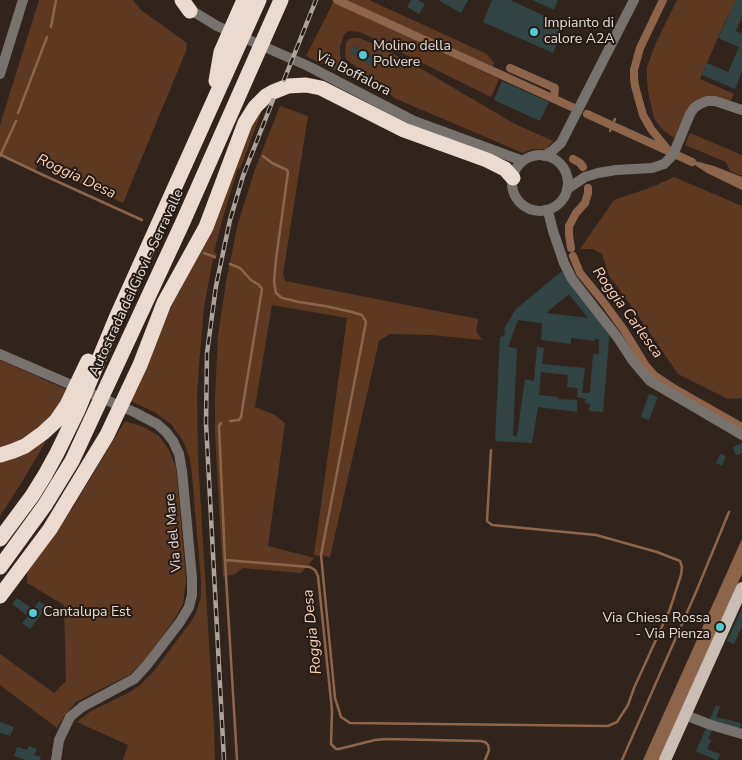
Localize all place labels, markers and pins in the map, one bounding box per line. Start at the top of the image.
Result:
place label: Impianto di calore A2A [544,16,614,48]
marker: Impianto di calore A2A [528,26,540,38]
place label: Molino della Polvere [373,39,451,72]
marker: Molino della Polvere [357,49,369,61]
place label: Cantalupa Est [43,605,131,621]
marker: Cantalupa Est [27,607,39,619]
place label: Via Chiesa Rossa - Via Pienza [602,611,710,644]
marker: Via Chiesa Rossa - Via Pienza [714,621,726,633]

